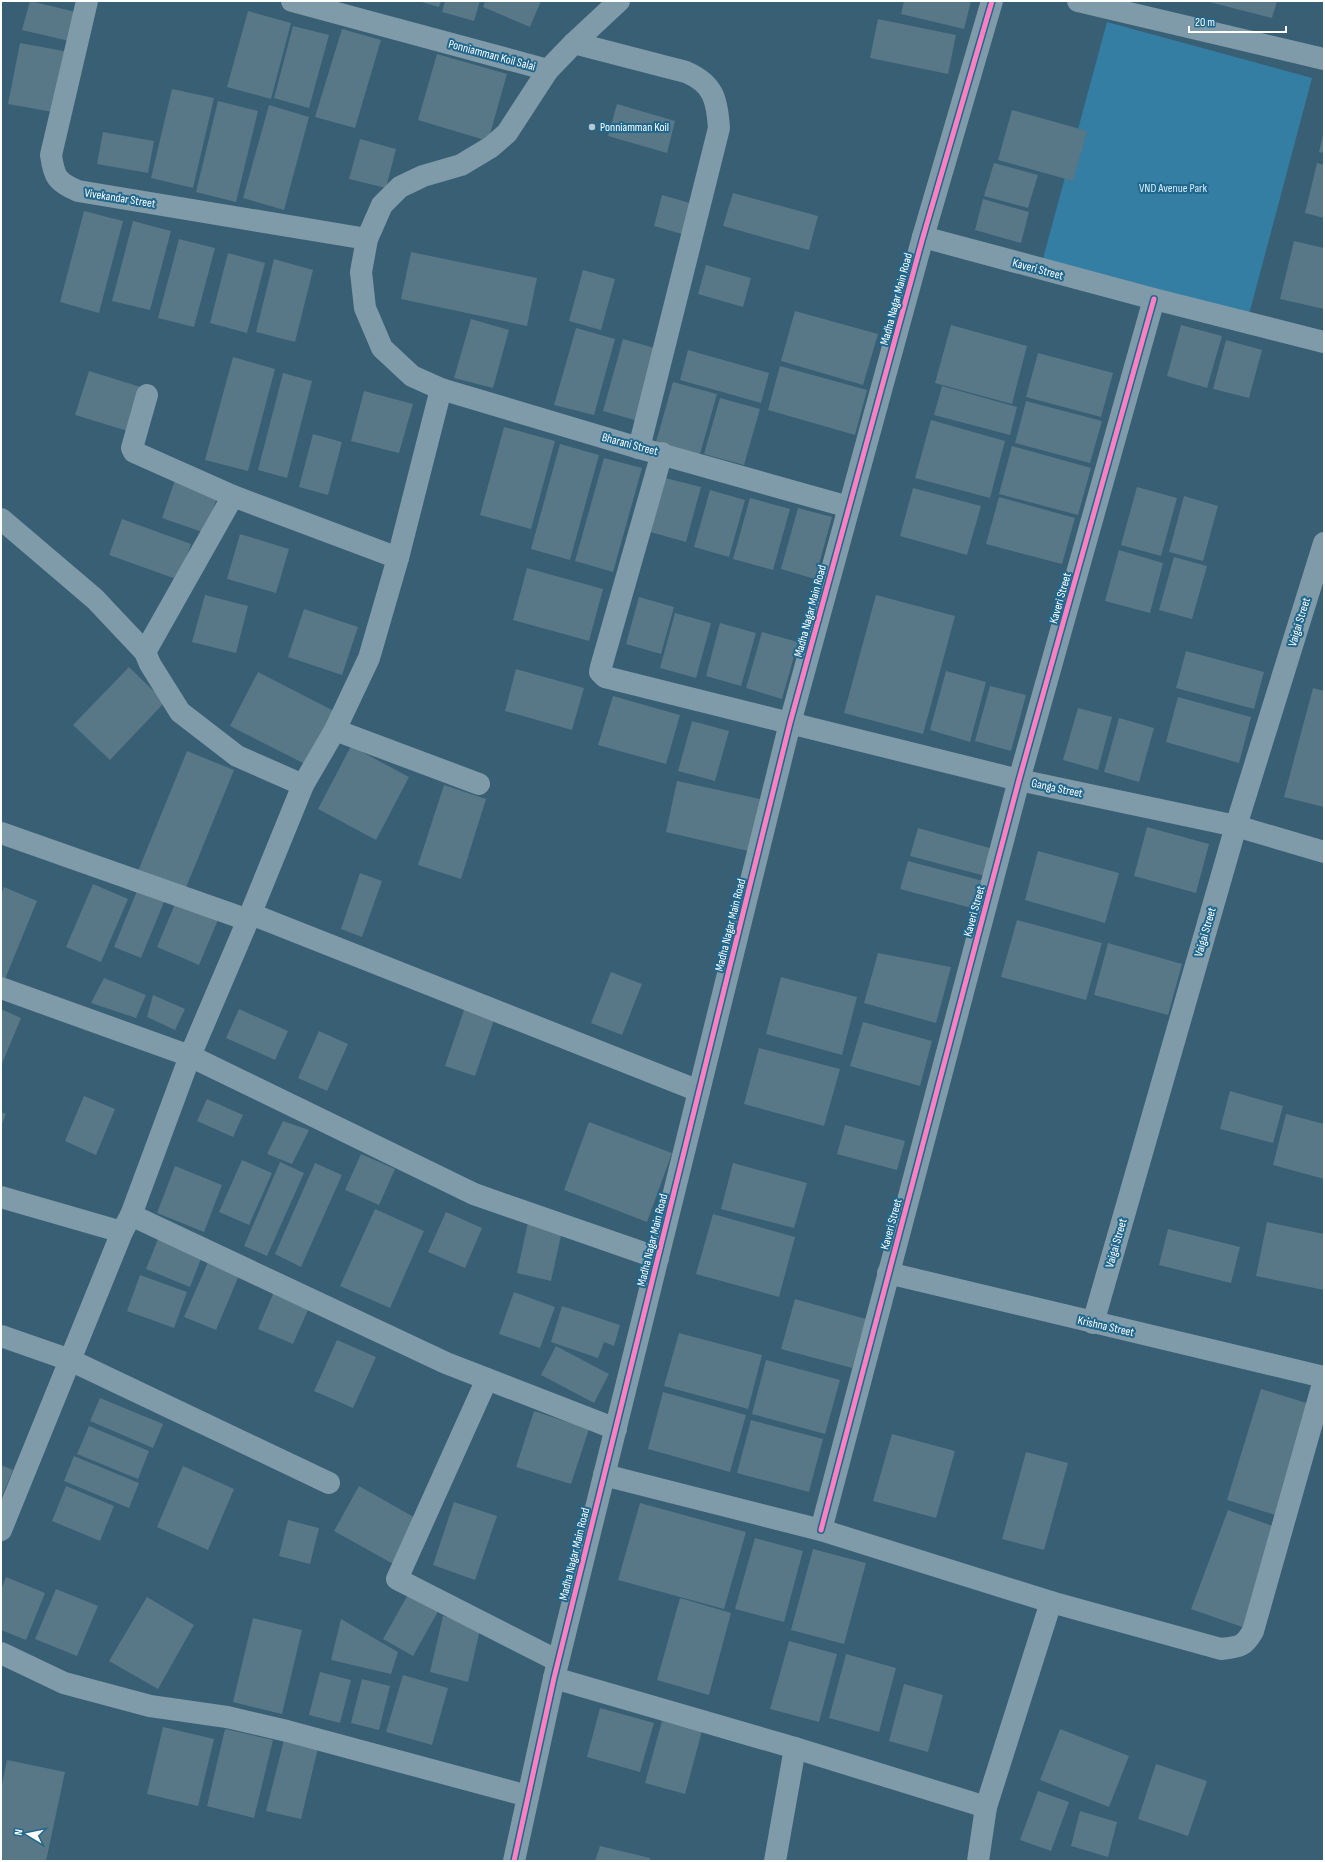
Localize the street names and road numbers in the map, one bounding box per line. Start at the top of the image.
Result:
street label: Ponniamman Koil Salai [447,37,537,74]
street label: Vivekandar Street [83,185,157,212]
street label: Madha Nagar Main Road [877,251,916,347]
street label: Kaveri Street [1011,255,1065,284]
street label: Bharani Street [600,430,660,459]
street label: Madha Nagar Main Road [791,563,830,659]
street label: Kaveri Street [1046,571,1075,625]
street label: Vaigai Street [1285,595,1314,649]
street label: Ganga Street [1030,776,1084,801]
street label: Madha Nagar Main Road [712,877,749,973]
street label: Kaveri Street [960,884,989,938]
street label: Vaigai Street [1191,905,1220,959]
street label: Madha Nagar Main Road [634,1192,671,1288]
street label: Kaveri Street [877,1197,906,1251]
street label: Vaigai Street [1102,1216,1131,1270]
street label: Krishna Street [1076,1313,1136,1340]
street label: Madha Nagar Main Road [556,1506,593,1602]

